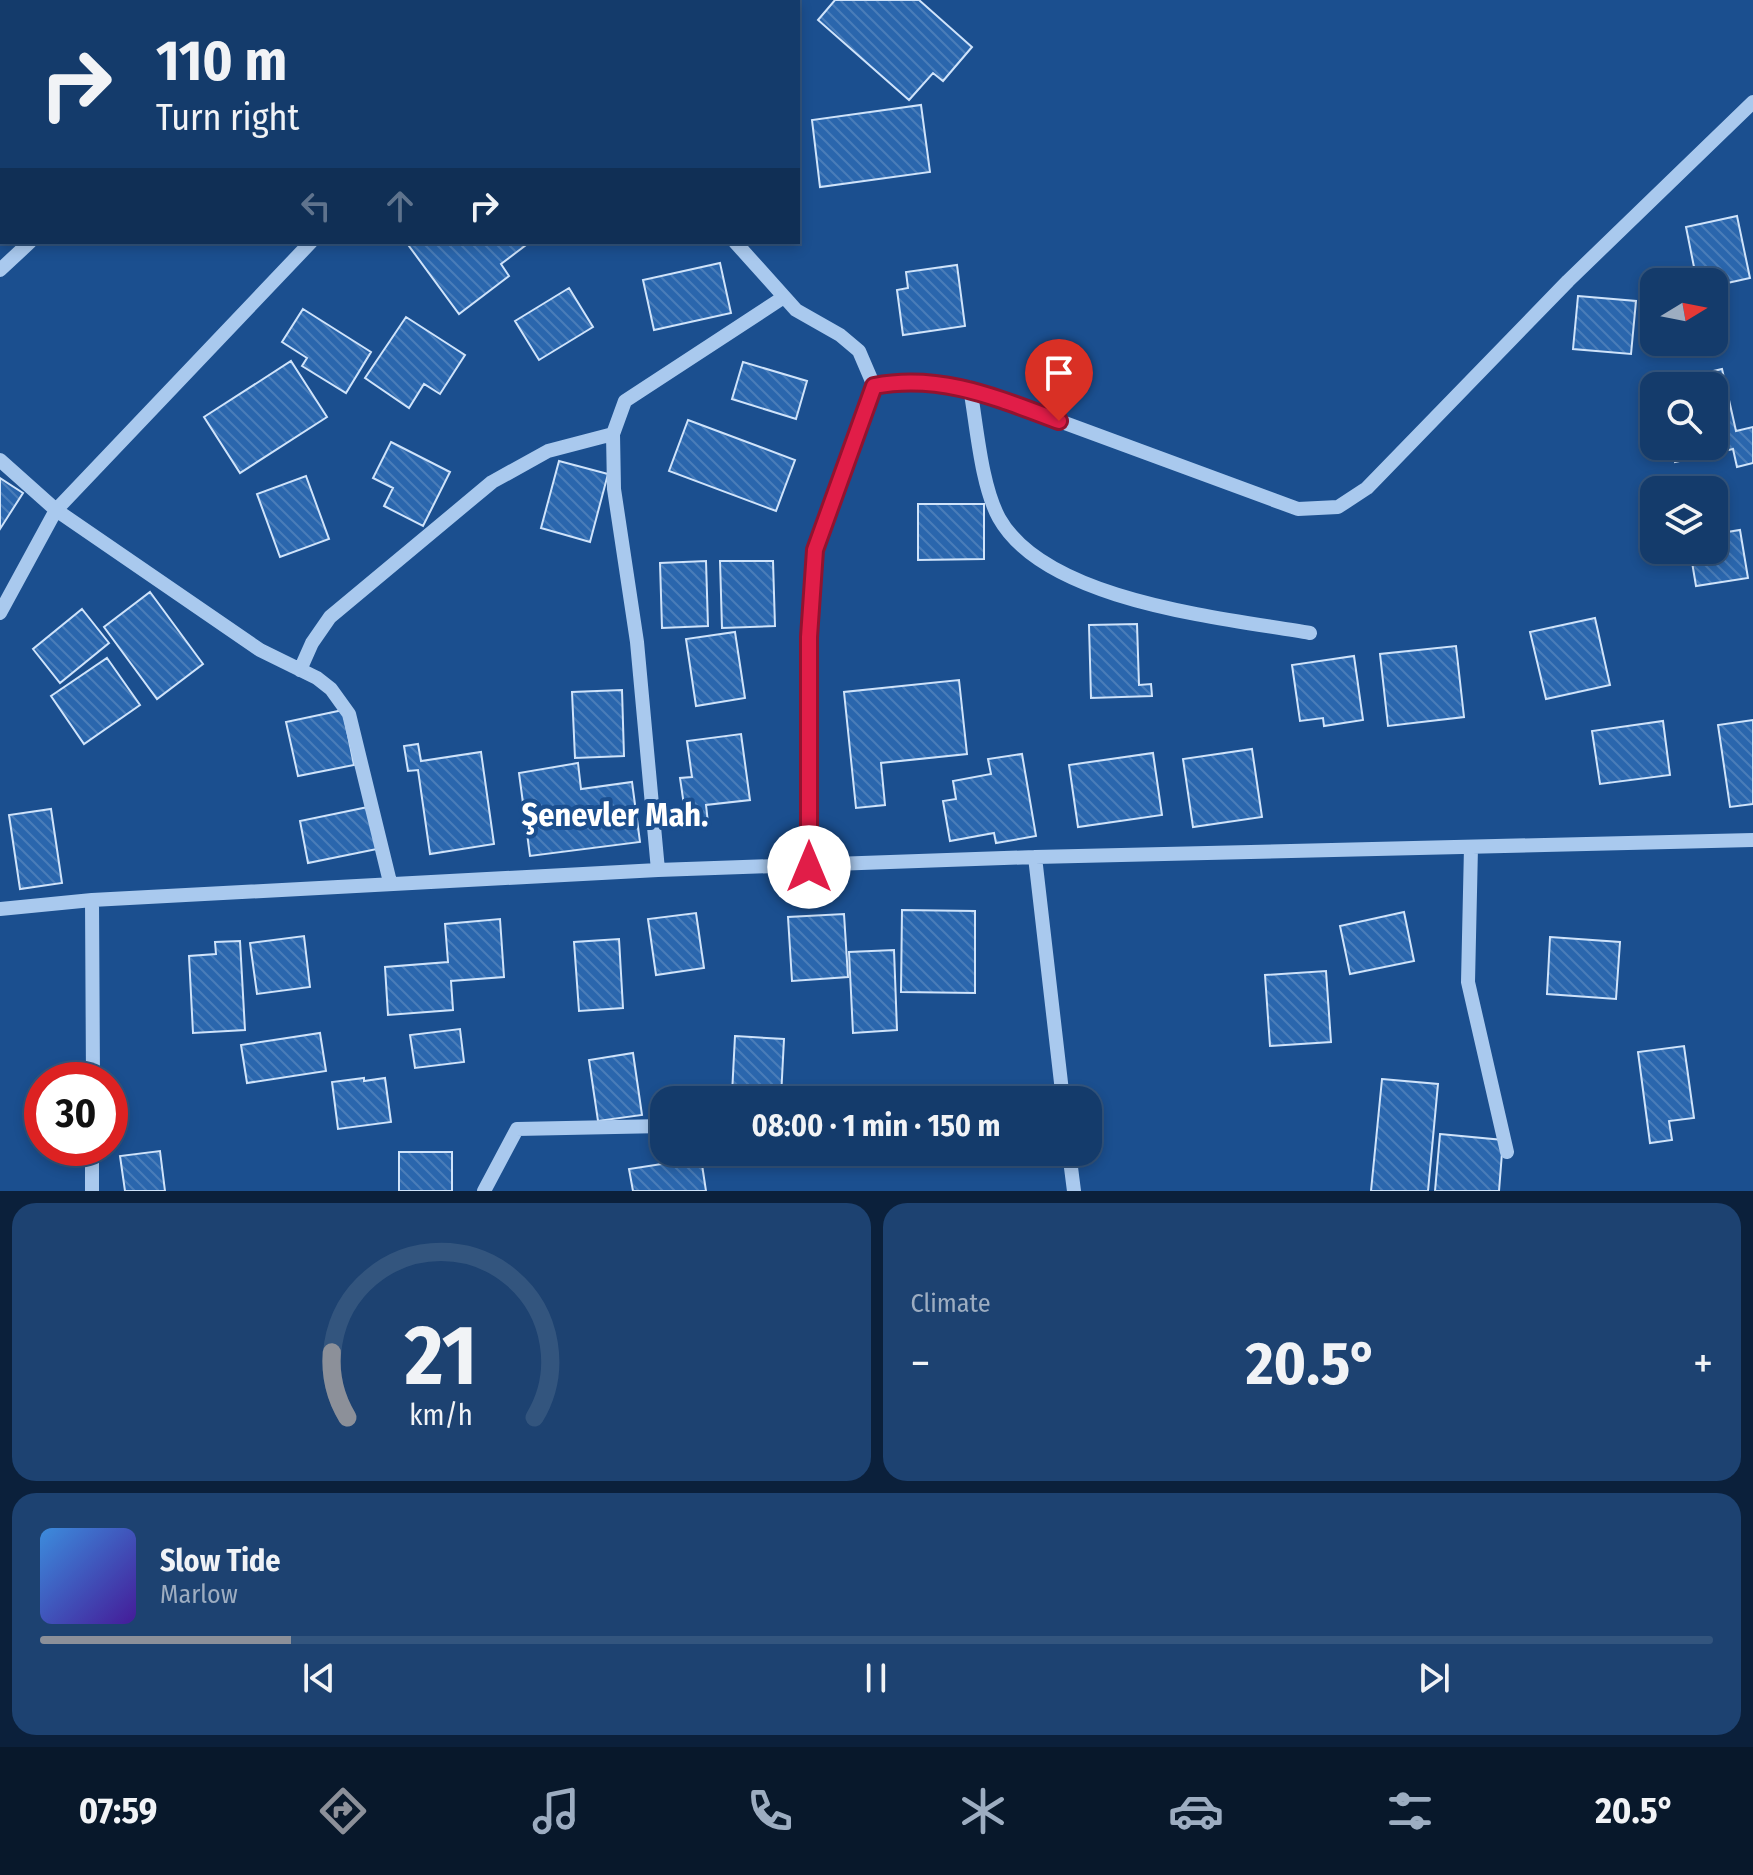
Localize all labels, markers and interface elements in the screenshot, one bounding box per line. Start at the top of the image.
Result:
text: 110 m [156,28,287,95]
icon: right [24,32,128,136]
text: Turn right [156,96,299,140]
icon: left [294,184,338,228]
icon: ahead [378,184,422,228]
icon: right [462,184,506,228]
north arrow [1640,268,1728,356]
map controls [1640,268,1728,564]
pin [1025,339,1093,421]
icon: arrive [1037,351,1081,395]
button: search [1640,372,1728,460]
button: layers [1640,476,1728,564]
district label: Şenevler Mah. [522,796,708,835]
position arrow [767,825,851,909]
speed limit sign: 30 [24,1062,128,1166]
text: 08:00 · 1 min · 150 m [752,1108,1000,1144]
text: Climate [911,1288,991,1319]
text: 21 [404,1306,477,1406]
text: 20.5° [1246,1328,1378,1400]
text: − [911,1337,930,1390]
text: + [1693,1337,1713,1390]
text: km/h [409,1398,473,1433]
text: Slow Tide [160,1543,281,1579]
text: Marlow [160,1579,238,1610]
icon: previous [297,1656,341,1700]
icon: pause [854,1656,898,1700]
icon: next [1412,1656,1456,1700]
icon: directions [315,1783,371,1839]
icon: music [528,1783,584,1839]
icon: phone [742,1783,798,1839]
icon: climate [955,1783,1011,1839]
icon: car [1168,1783,1224,1839]
icon: filters [1382,1783,1438,1839]
text: 07:59 [79,1789,157,1833]
text: 20.5° [1595,1789,1674,1833]

